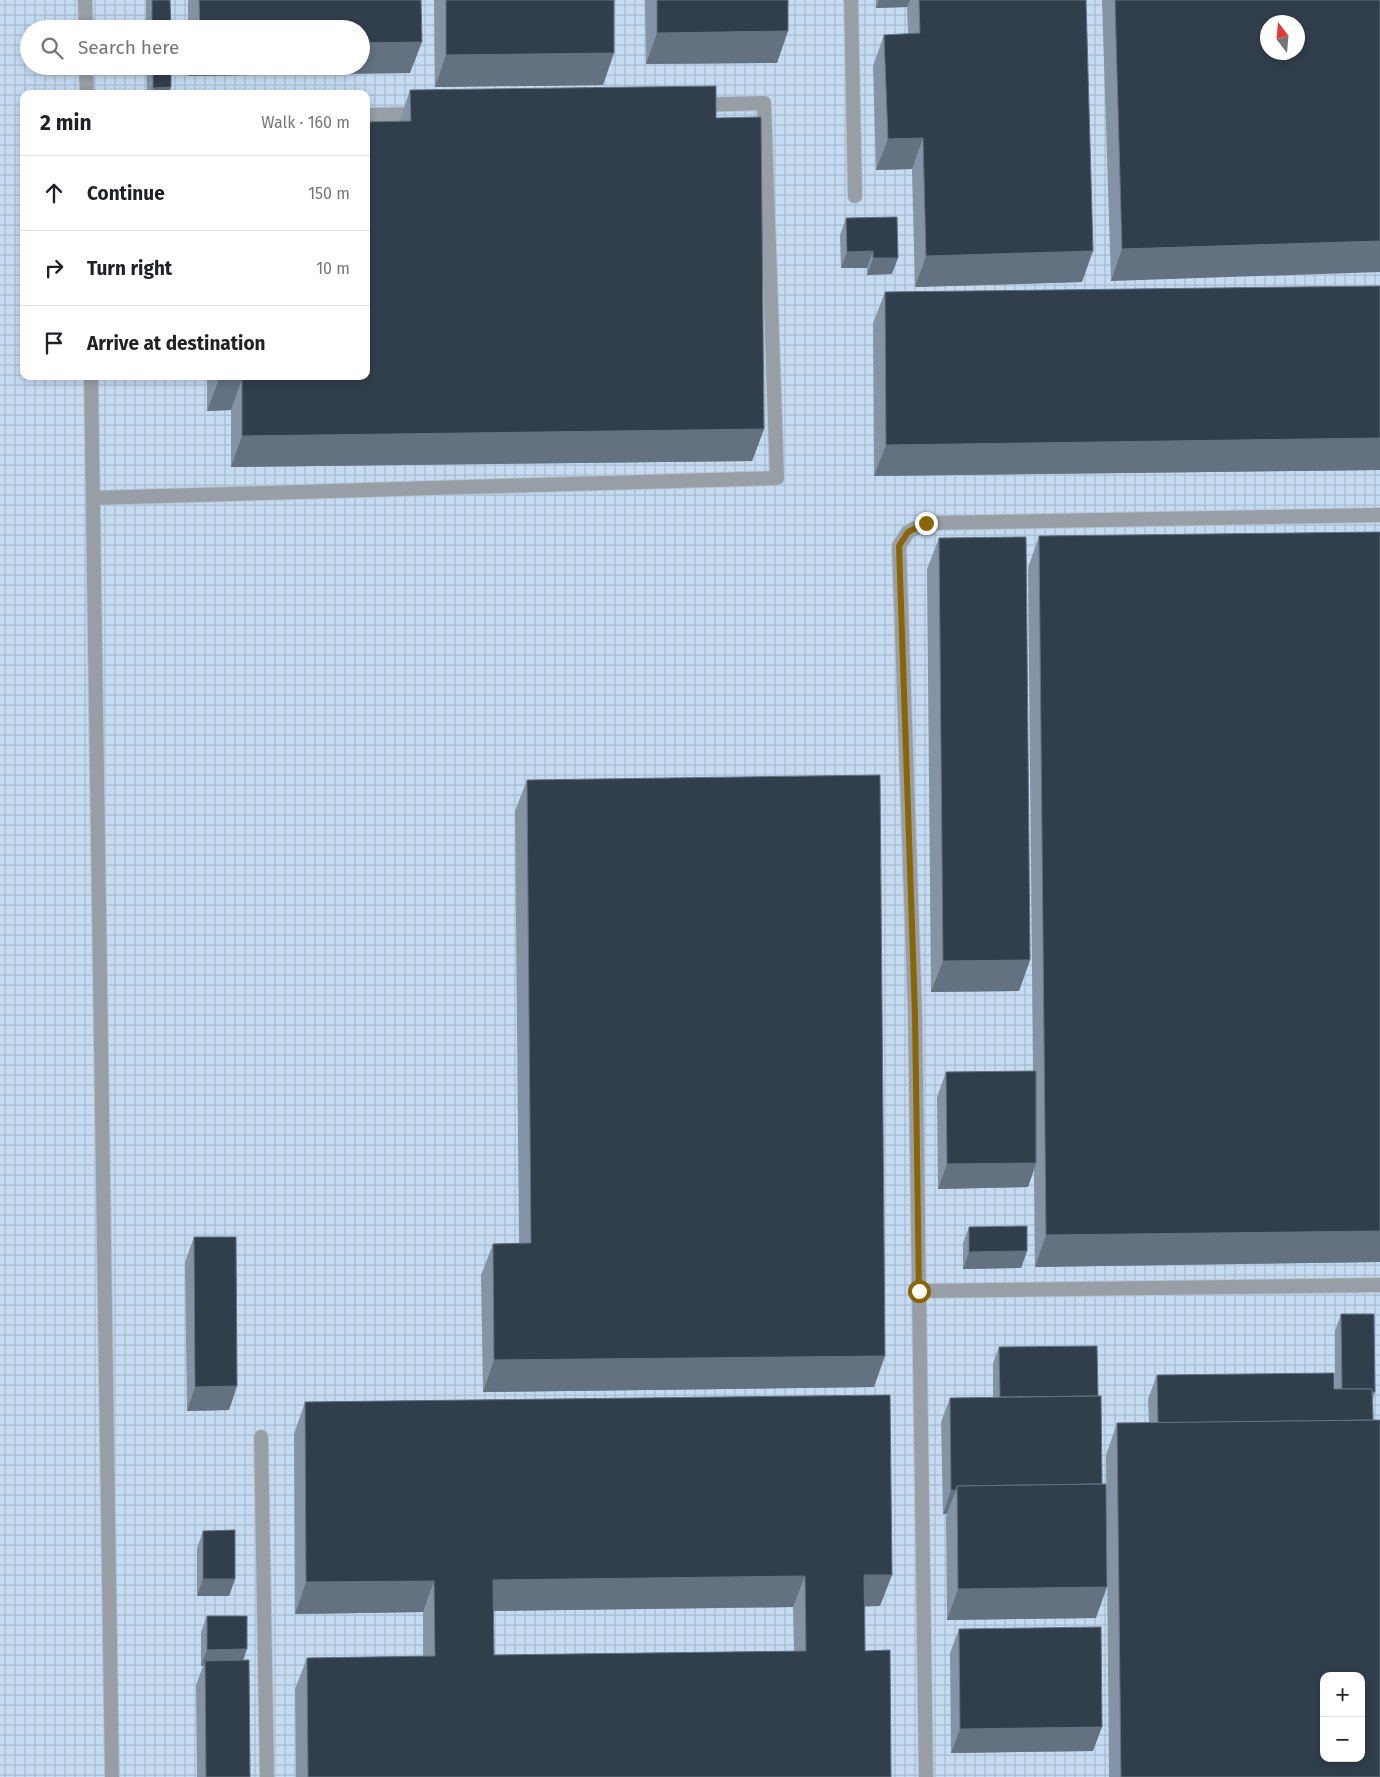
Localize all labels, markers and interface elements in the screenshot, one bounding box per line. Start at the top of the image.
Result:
north arrow [1260,15,1305,60]
search box [20,20,370,75]
icon: search [38,34,66,62]
text: Search here [78,36,179,59]
text: 2 min [40,110,92,136]
text: Walk · 160 m [261,113,350,132]
icon: ahead [40,179,68,207]
text: Continue [87,182,165,205]
text: 150 m [308,184,350,203]
icon: right [40,254,68,282]
text: Turn right [87,257,172,280]
text: 10 m [316,259,350,278]
icon: arrive [40,329,68,357]
text: Arrive at destination [87,332,266,355]
route end [915,512,938,535]
route start [908,1280,931,1303]
map controls [1320,1672,1365,1762]
button: + [1320,1672,1365,1717]
button: − [1320,1717,1365,1762]

